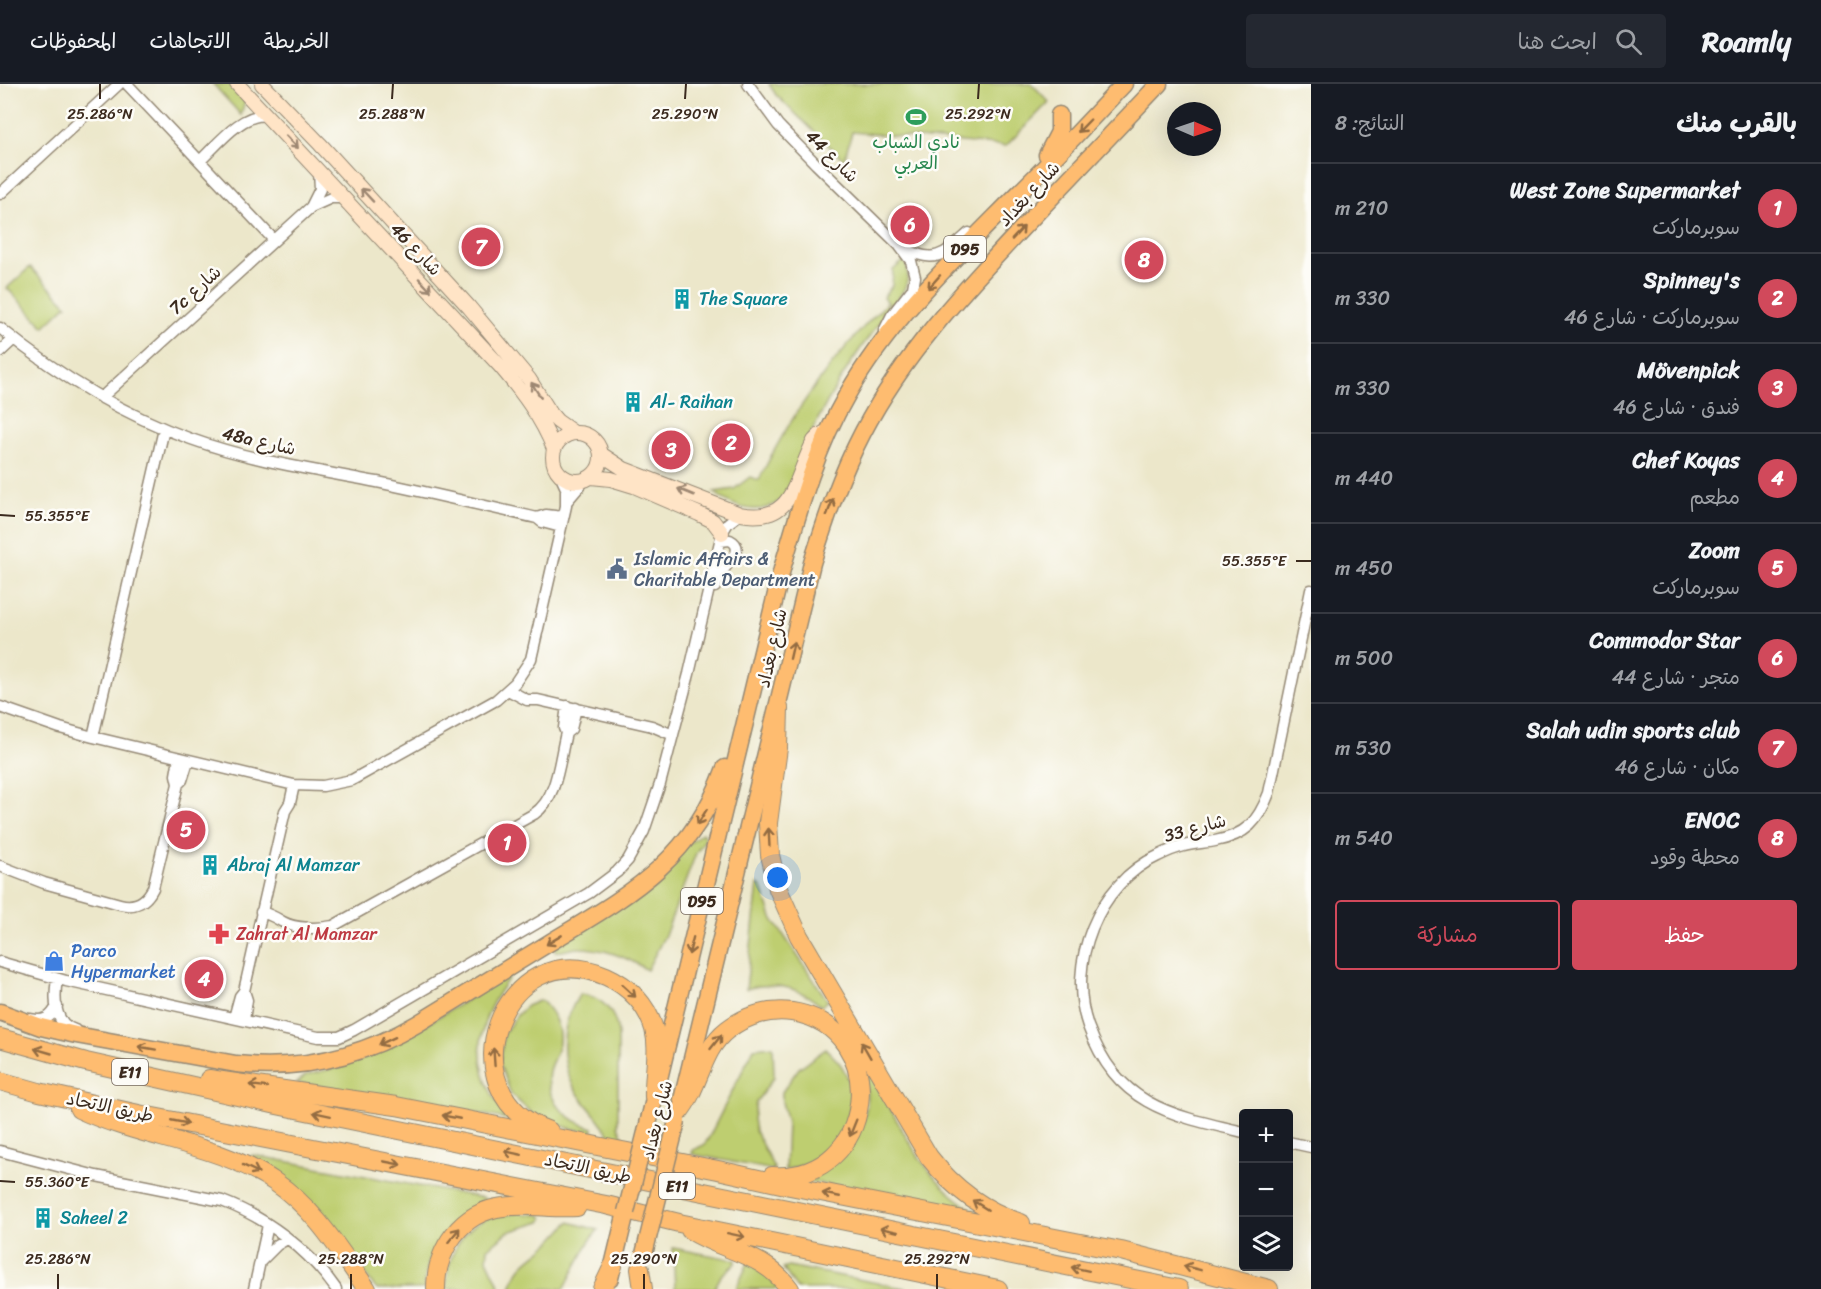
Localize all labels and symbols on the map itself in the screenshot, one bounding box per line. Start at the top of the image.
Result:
text: 25.286°N [67,101,133,127]
text: 25.288°N [359,101,426,127]
text: 25.290°N [652,101,719,127]
text: 25.292°N [945,101,1011,127]
north arrow [1167,102,1221,156]
sports icon: نادي الشباب العربي [904,105,928,129]
one-way arrow [1076,119,1091,134]
street label: شارع 44 [797,121,867,191]
place label: نادي الشباب العربي [872,126,960,179]
one-way arrow [285,134,300,149]
street label: شارع بغداد [990,154,1068,234]
one-way arrow [360,188,374,203]
pin: 6 [890,202,930,248]
street label: شارع 46 [382,214,450,284]
pin: 7 [462,224,500,270]
one-way arrow [1011,226,1025,241]
road number: D95 [944,236,986,262]
pin: 8 [1124,238,1164,282]
street label: 7c شارع [161,257,229,323]
one-way arrow [927,274,941,289]
one-way arrow [418,277,432,292]
place label: The Square [699,283,788,315]
building icon: The Square [670,287,694,311]
one-way arrow [529,382,541,399]
place label: Al- Raihan [649,386,733,418]
building icon: Al- Raihan [621,390,645,414]
street label: 48a شارع [219,417,299,465]
pin: 2 [712,420,750,466]
pin: 3 [652,428,690,472]
one-way arrow [677,486,695,497]
one-way arrow [825,499,836,517]
text: 55.355°E [25,503,91,529]
place label: Islamic Affairs & Charitable Department [633,543,816,596]
text: 55.355°E [1222,548,1288,574]
public building icon: Islamic Affairs & Charitable Department [605,557,629,581]
street label: شارع بغداد [747,605,797,691]
one-way arrow [787,641,798,660]
street label: شارع 33 [1160,804,1230,852]
pin: 5 [166,808,206,852]
one-way arrow [695,808,707,825]
pin: 1 [488,820,526,866]
one-way arrow [763,827,774,847]
place label: Abraj Al Mamzar [226,849,361,881]
building icon: Abraj Al Mamzar [198,853,222,877]
your location [763,863,792,892]
road number: D95 [681,888,723,914]
place label: Zahrat Al Mamzar [236,918,378,950]
pharmacy icon: Zahrat Al Mamzar [207,922,231,946]
place label: Parco Hypermarket [71,935,176,988]
one-way arrow [546,935,563,947]
one-way arrow [684,936,696,955]
shop icon: Parco Hypermarket [42,949,66,973]
pin: 4 [184,956,224,1002]
one-way arrow [621,984,636,998]
one-way arrow [709,1034,722,1050]
one-way arrow [378,1035,396,1047]
one-way arrow [137,1042,157,1053]
one-way arrow [859,1042,871,1059]
one-way arrow [34,1045,53,1056]
one-way arrow [488,1048,499,1068]
road number: E11 [112,1059,148,1085]
street label: شارع بغداد [632,1077,682,1163]
one-way arrow [249,1080,269,1091]
street label: طريق الاتحاد [64,1082,156,1132]
one-way arrow [313,1108,332,1119]
one-way arrow [442,1111,461,1122]
one-way arrow [169,1117,189,1128]
one-way arrow [847,1118,858,1136]
street label: طريق الاتحاد [542,1143,634,1193]
one-way arrow [504,1147,523,1158]
one-way arrow [381,1158,401,1169]
one-way arrow [242,1163,260,1175]
text: 55.360°E [25,1169,91,1195]
road number: E11 [659,1173,695,1199]
one-way arrow [821,1189,841,1200]
one-way arrow [972,1199,989,1211]
place label: Saheel 2 [60,1202,128,1234]
building icon: Saheel 2 [31,1206,55,1230]
one-way arrow [880,1224,900,1235]
one-way arrow [447,1227,460,1243]
one-way arrow [727,1229,746,1241]
text: 25.286°N [25,1246,91,1272]
text: 25.288°N [318,1246,385,1272]
text: 25.290°N [611,1246,678,1272]
text: 25.292°N [904,1246,970,1272]
one-way arrow [1183,1262,1202,1274]
one-way arrow [1071,1263,1091,1274]

